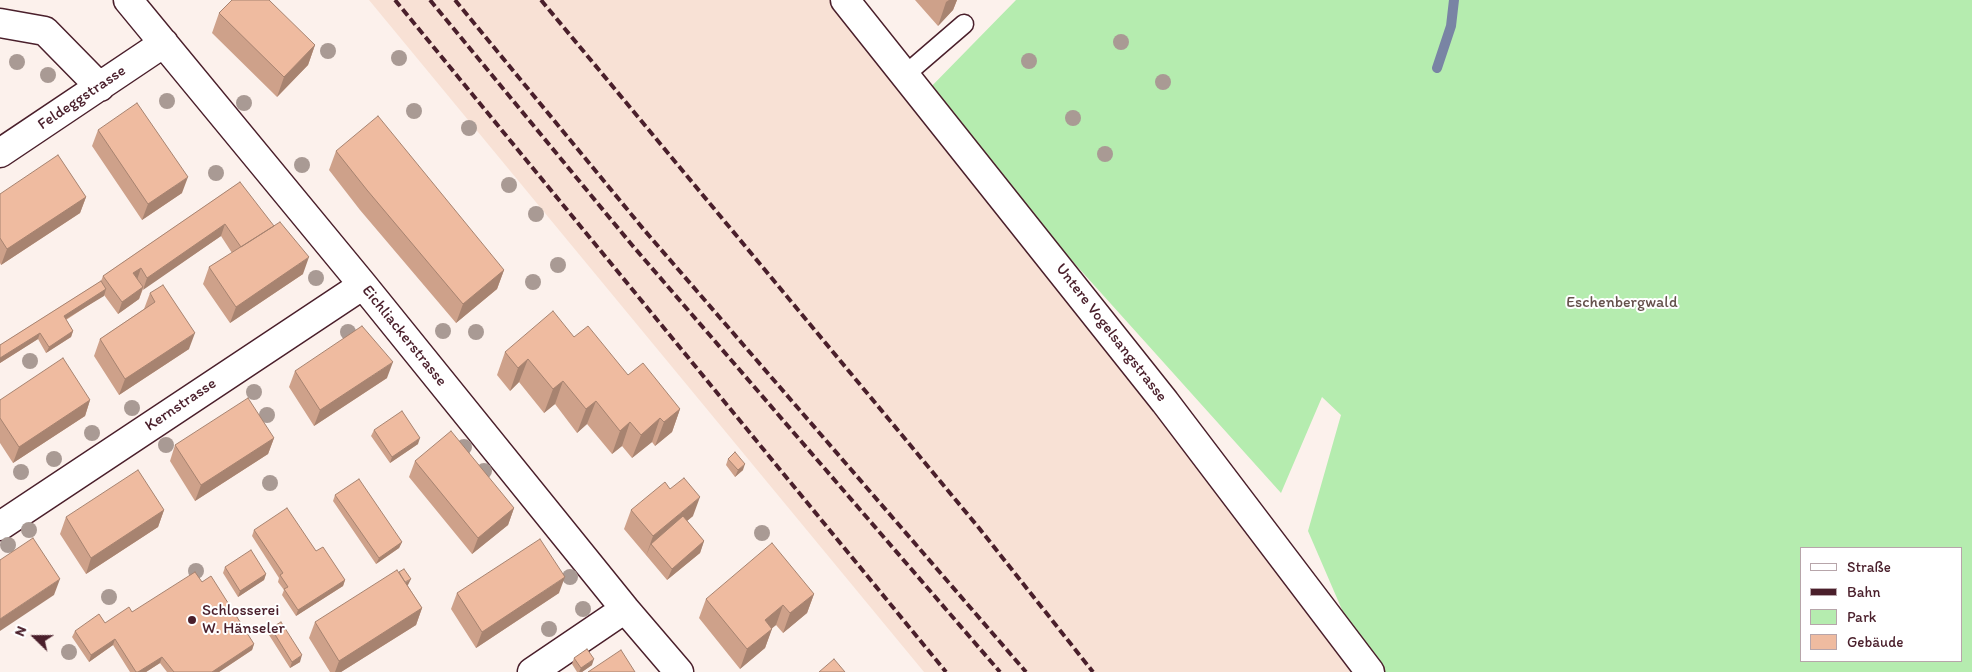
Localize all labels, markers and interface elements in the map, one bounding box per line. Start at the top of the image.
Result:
street label: Feldeggstrasse [34,61,130,135]
street label: Untere Vogelsangstrasse [1051,260,1171,406]
street label: Eichliackerstrasse [357,282,451,390]
park label: Eschenbergwald [1566,293,1678,313]
street label: Kernstrasse [142,374,220,436]
legend [1800,547,1962,662]
text: Straße [1847,558,1891,576]
text: Bahn [1847,583,1881,601]
place label: Schlosserei W. Hänseler [202,601,285,639]
text: Park [1847,608,1877,626]
north arrow [10,612,60,662]
marker: Schlosserei W. Hänseler [186,614,198,626]
text: N [11,624,30,639]
text: Gebäude [1847,633,1904,651]

